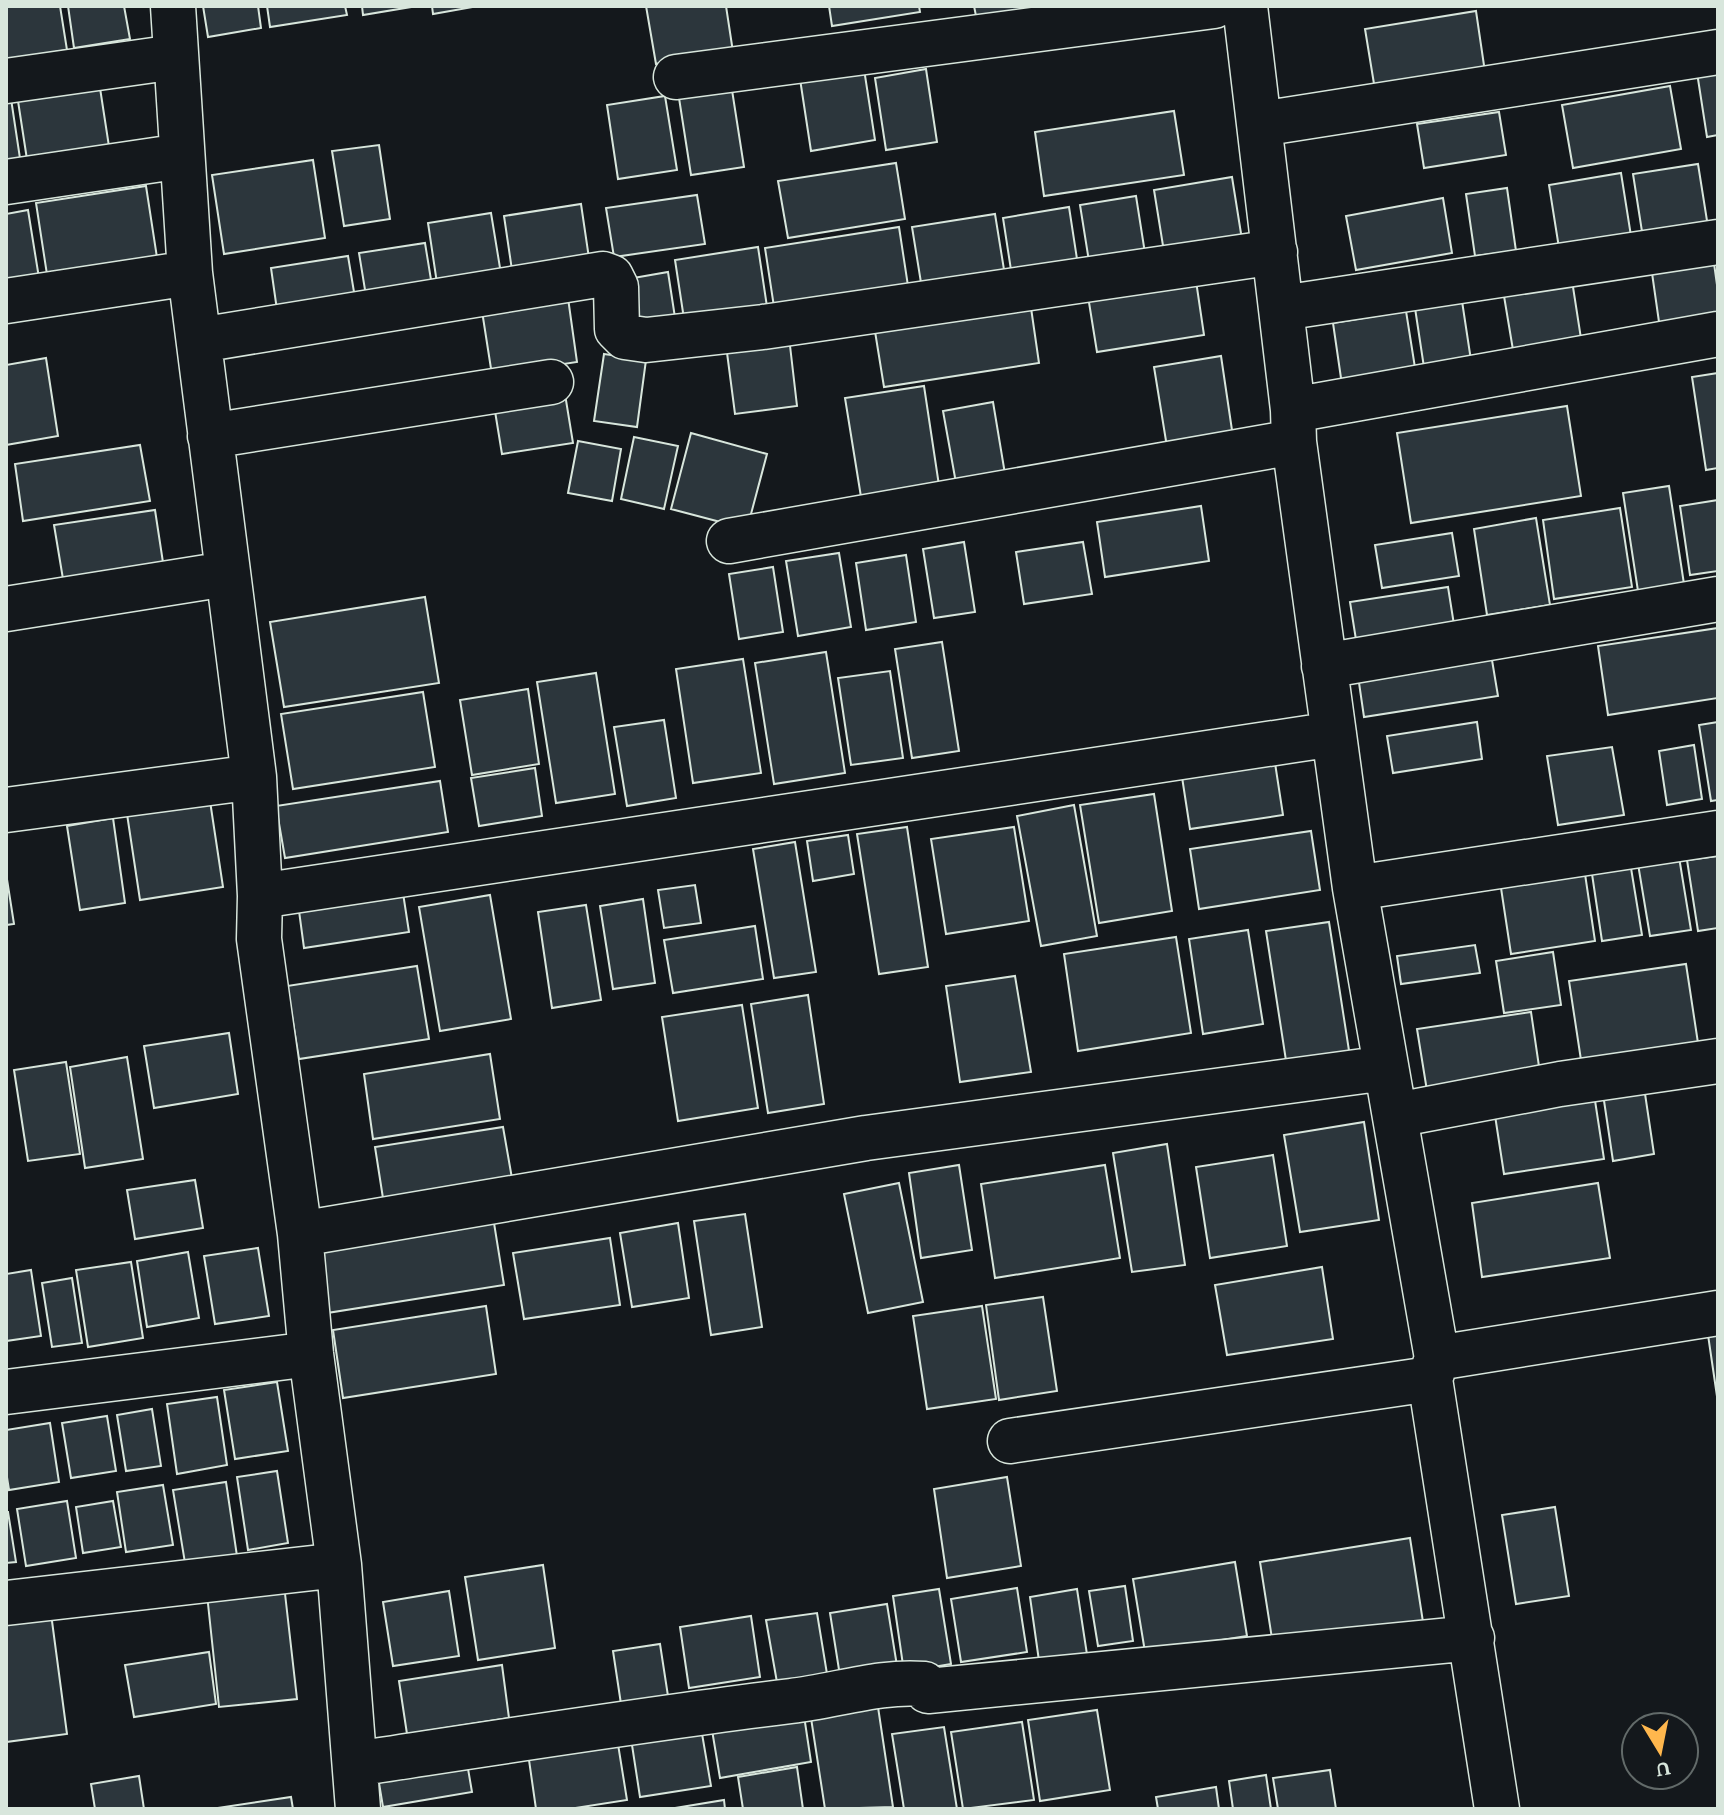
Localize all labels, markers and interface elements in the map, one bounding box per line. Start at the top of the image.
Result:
north arrow [1620,1711,1700,1791]
text: U [1654,1757,1673,1784]

